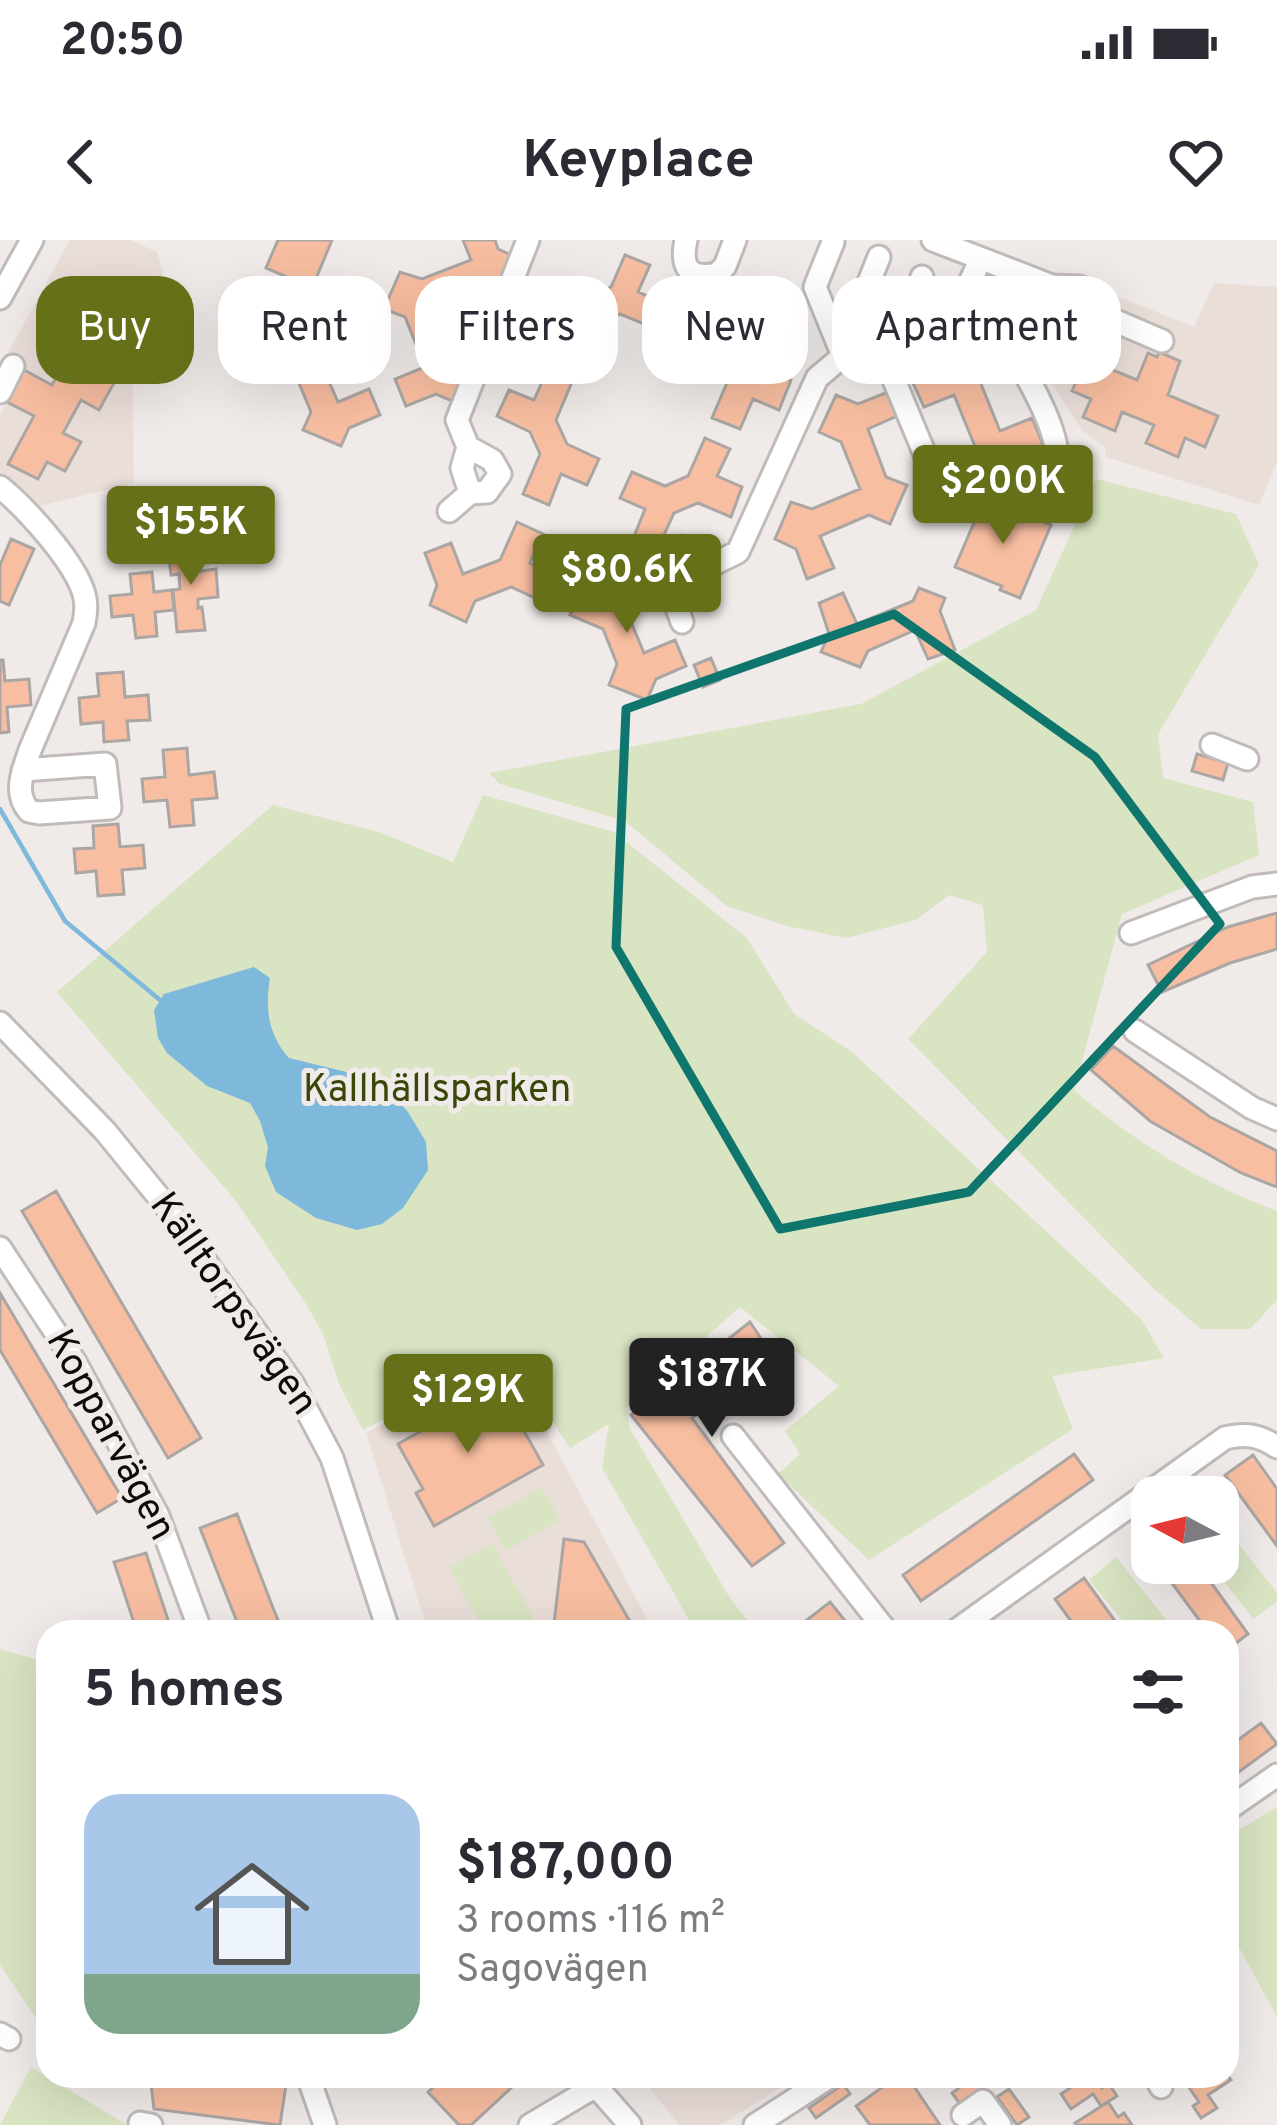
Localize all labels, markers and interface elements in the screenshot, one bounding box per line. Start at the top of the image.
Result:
text: 20:50 [60,14,185,71]
text: Keyplace [522,128,755,197]
icon: back [48,129,114,195]
icon: heart [1163,129,1229,195]
chip: Buy [36,276,194,384]
chip: Rent [218,276,391,384]
chip: Filters [415,276,618,384]
chip: New [642,276,808,384]
chip: Apartment [832,276,1121,384]
pin: $200K [919,445,1087,547]
text: $200K [940,459,1066,508]
pin: $155K [107,486,275,588]
text: $155K [134,500,248,549]
pin: $80.6K [529,534,725,636]
text: $80.6K [560,548,694,597]
park label: Kallhällsparken [303,1067,571,1116]
street label: Källtorpsvägen [137,1184,327,1426]
street label: Kopparvägen [33,1322,185,1550]
pin: $187K [628,1338,796,1440]
text: $187K [656,1352,768,1401]
pin: $129K [384,1354,552,1456]
text: $129K [411,1368,525,1417]
north arrow [1131,1476,1239,1584]
map controls [1131,1476,1239,1584]
icon: filters [1125,1659,1191,1725]
text: 5 homes [84,1660,285,1725]
text: $187,000 [456,1833,675,1898]
icon: home [180,1842,324,1986]
text: 3 rooms · 116 m² [456,1898,725,1947]
text: Sagovägen [456,1947,649,1996]

